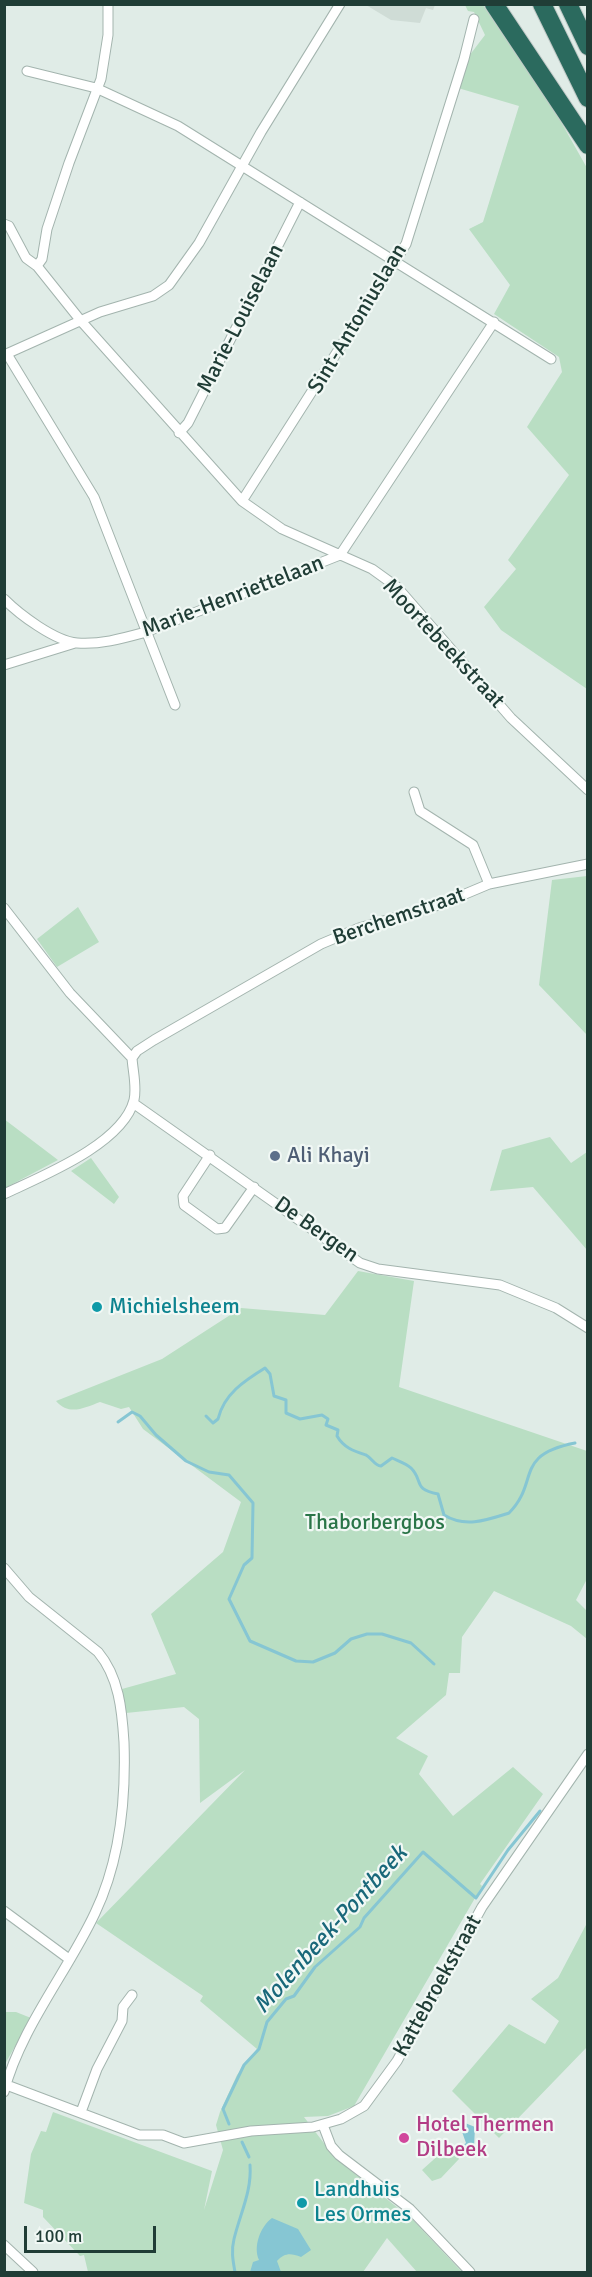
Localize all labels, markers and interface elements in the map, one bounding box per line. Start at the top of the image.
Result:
street label: Sint-Antoniuslaan [303,239,413,399]
street label: Marie-Louiselaan [192,240,290,398]
street label: Marie-Henriettelaan [138,550,328,644]
street label: Moortebeekstraat [376,574,510,714]
street label: Berchemstraat [329,882,469,952]
place label: Ali Khayi [287,1143,370,1169]
marker: Ali Khayi [268,1149,282,1163]
street label: De Bergen [269,1191,363,1269]
place label: Michielsheem [109,1294,240,1320]
marker: Michielsheem [90,1300,104,1314]
park label: Thaborbergbos [305,1510,445,1536]
water label: Molenbeek-Pontbeek [248,1840,414,2020]
street label: Kattebroekstraat [388,1910,488,2062]
place label: Hotel Thermen Dilbeek [416,2112,554,2164]
marker: Hotel Thermen Dilbeek [397,2131,411,2145]
place label: Landhuis Les Ormes [314,2177,411,2228]
marker: Landhuis Les Ormes [295,2196,309,2210]
scale bar [27,2214,159,2252]
text: 100 m [35,2225,82,2247]

